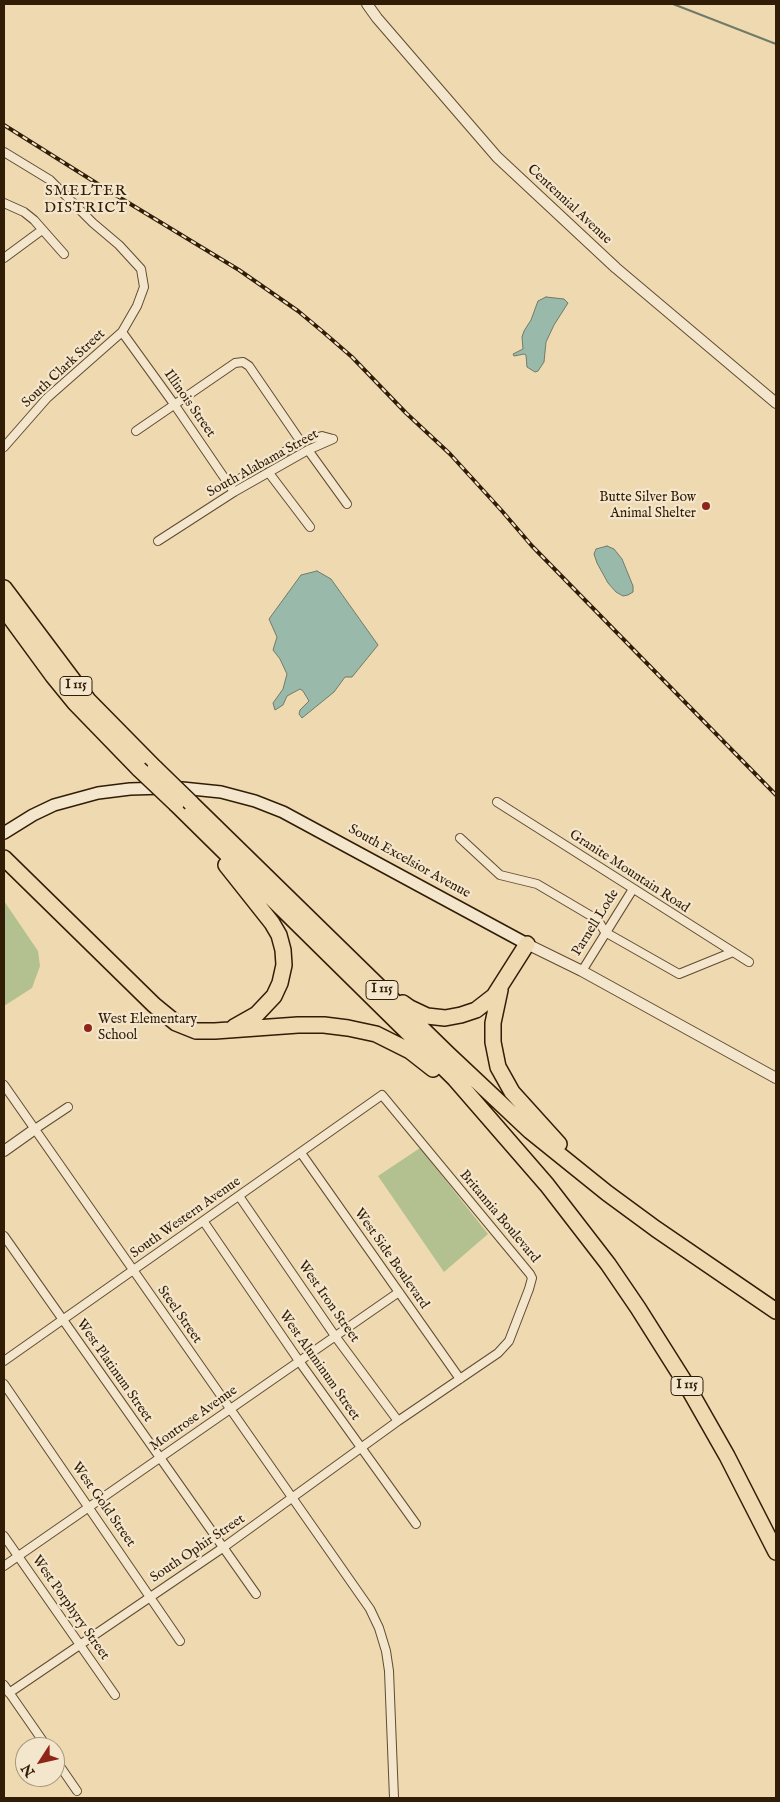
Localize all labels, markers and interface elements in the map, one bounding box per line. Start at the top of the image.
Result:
street label: Centennial Avenue [523,162,615,248]
district label: SMELTER DISTRICT [43,183,129,218]
street label: South Clark Street [19,326,109,412]
street label: Illinois Street [159,367,219,441]
street label: South Alabama Street [204,426,322,502]
place label: Butte Silver Bow Animal Shelter [599,490,696,522]
marker: Butte Silver Bow Animal Shelter [700,500,712,512]
road number: I 115 [60,676,92,696]
street label: South Excelsior Avenue [345,821,473,903]
street label: Granite Mountain Road [566,827,692,917]
street label: Parnell Lode [569,887,623,959]
road number: I 115 [366,980,398,1000]
place label: West Elementary School [98,1012,197,1044]
marker: West Elementary School [82,1022,94,1034]
street label: Britannia Boulevard [455,1167,543,1267]
street label: South Western Avenue [128,1174,244,1262]
street label: West Side Boulevard [350,1206,432,1312]
street label: West Iron Street [294,1258,362,1346]
street label: Steel Street [153,1283,205,1347]
street label: West Aluminum Street [275,1308,363,1424]
street label: West Platinum Street [72,1316,156,1426]
road number: I 115 [671,1376,703,1395]
street label: Montrose Avenue [147,1383,241,1455]
street label: West Gold Street [68,1459,138,1551]
street label: South Ophir Street [147,1511,249,1587]
street label: West Porphyry Street [28,1552,112,1664]
north arrow [15,1737,65,1787]
text: N [18,1760,39,1780]

